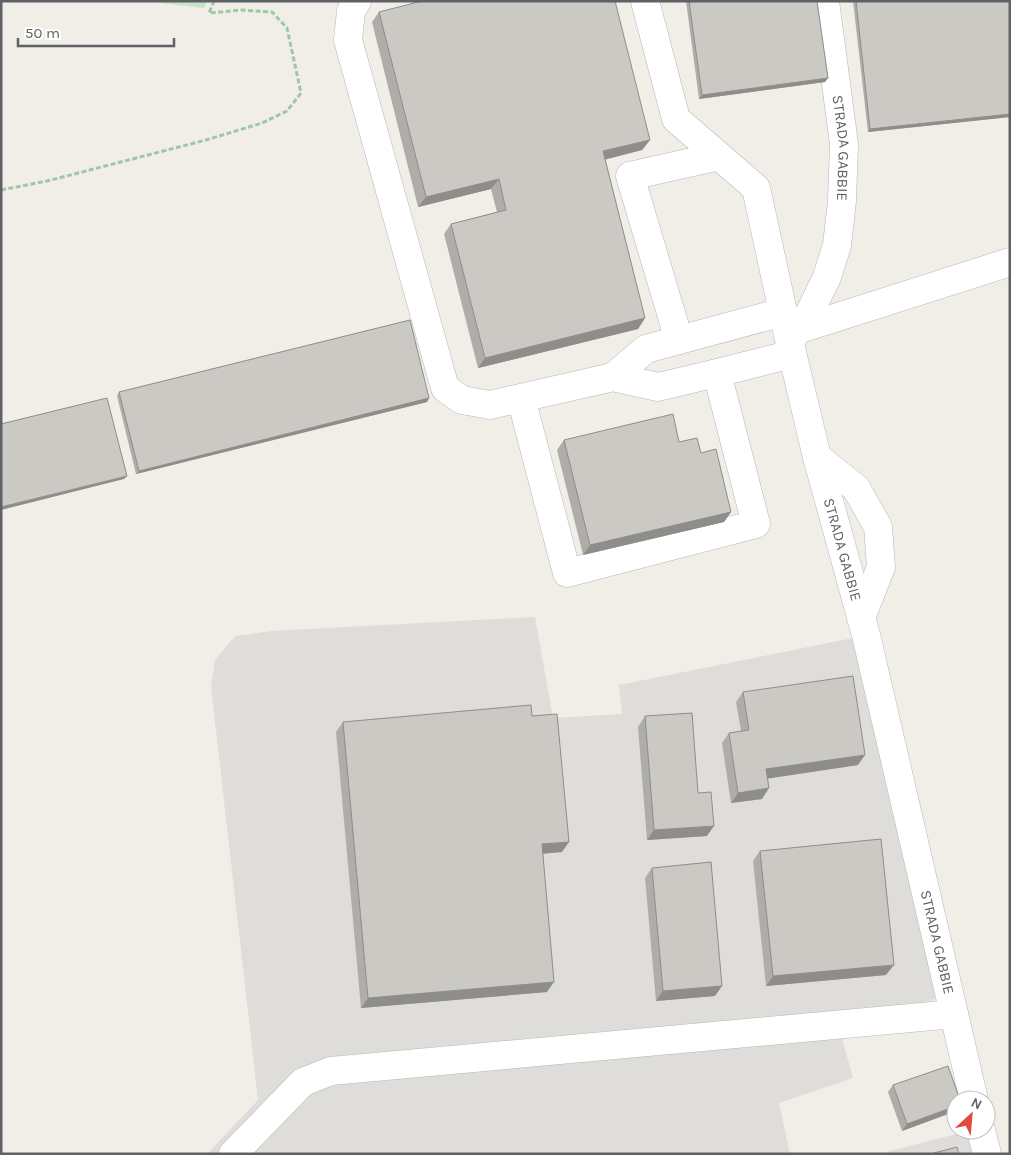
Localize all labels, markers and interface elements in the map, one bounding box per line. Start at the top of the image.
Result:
scale bar [18,15,174,47]
text: 50 m [25,24,60,42]
street label: STRADA GABBIE [829,94,853,201]
street label: STRADA GABBIE [820,496,865,603]
street label: STRADA GABBIE [917,888,958,996]
north arrow [946,1090,996,1140]
text: N [968,1094,985,1114]

